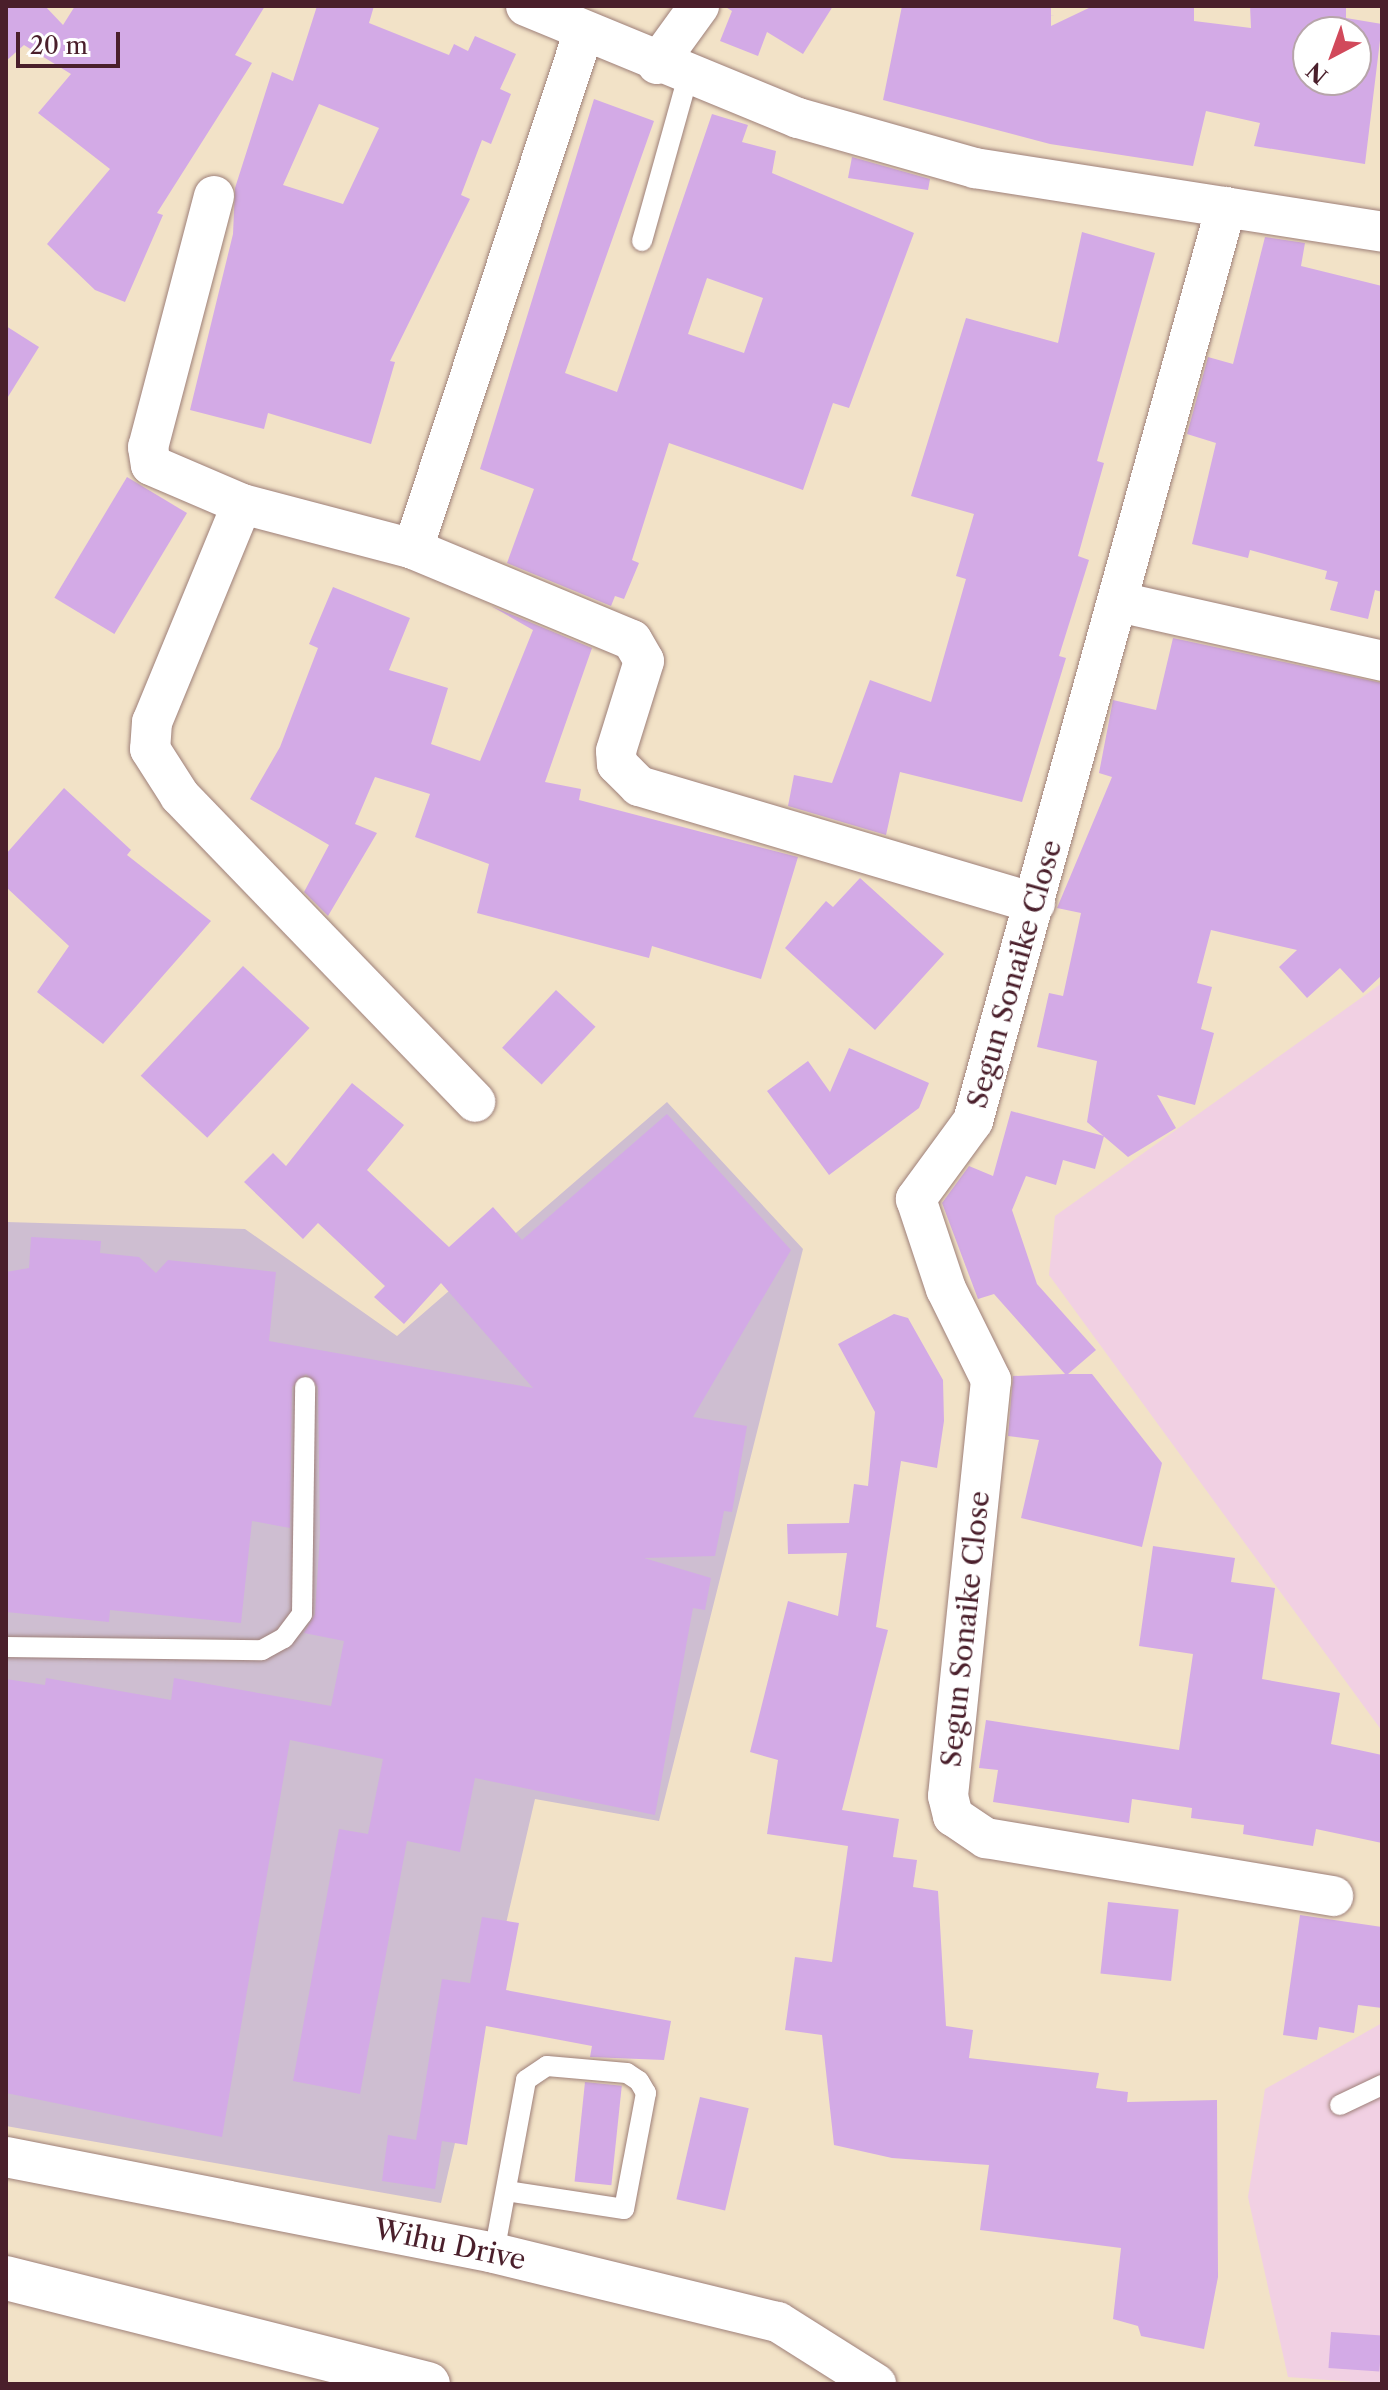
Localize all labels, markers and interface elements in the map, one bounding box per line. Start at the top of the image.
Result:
scale bar [20,16,124,66]
north arrow [1292,16,1372,96]
text: 20 m [30,31,88,60]
text: N [1301,57,1333,89]
street label: Segun Sonaike Close [960,836,1068,1112]
street label: Segun Sonaike Close [934,1489,996,1769]
street label: Wihu Drive [371,2212,529,2276]

